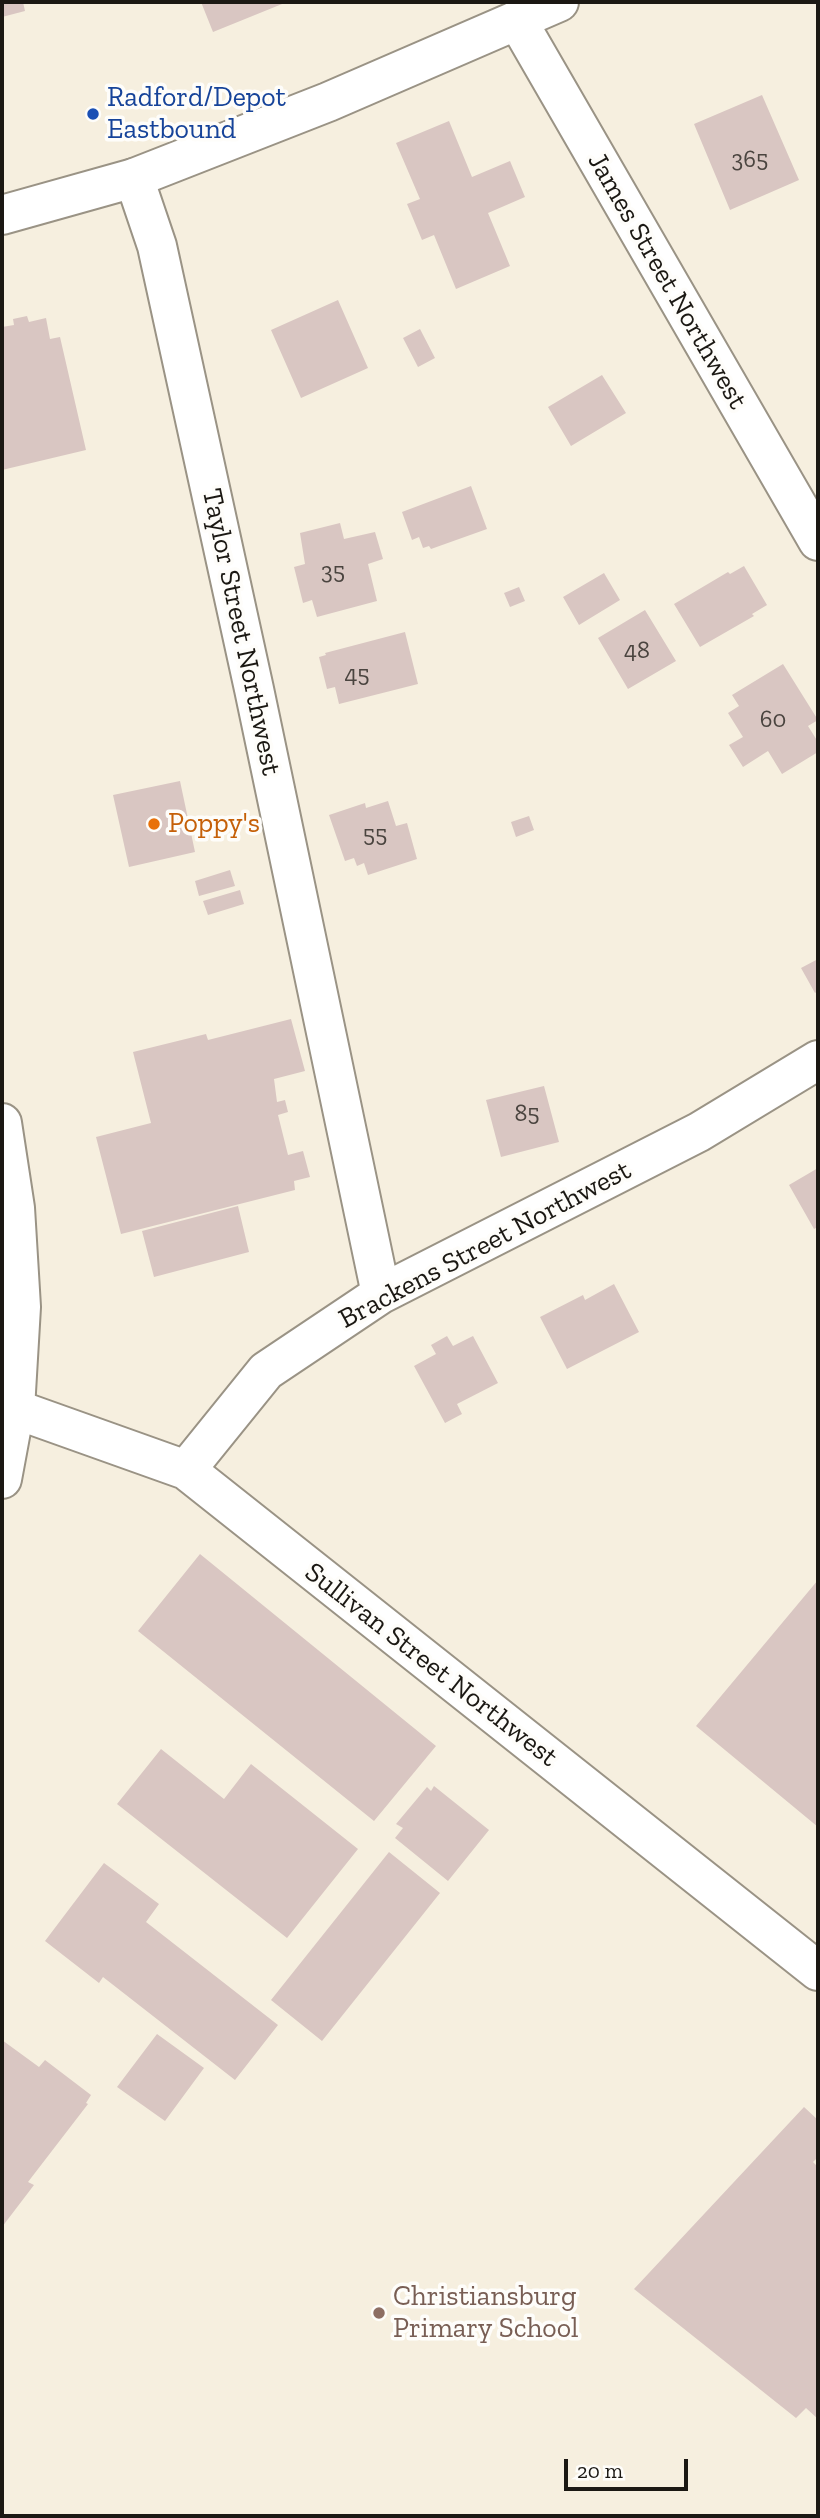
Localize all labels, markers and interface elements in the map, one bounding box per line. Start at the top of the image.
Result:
place label: Radford/Depot Eastbound [107,81,286,147]
marker: Radford/Depot Eastbound [85,106,101,122]
house number: 365 [732,146,768,174]
street label: James Street Northwest [580,147,754,415]
street label: Taylor Street Northwest [194,486,288,778]
house number: 35 [321,558,345,586]
house number: 48 [624,637,650,665]
house number: 45 [344,661,370,689]
house number: 60 [760,706,786,734]
place label: Poppy's [168,807,260,841]
marker: Poppy's [146,816,162,832]
house number: 55 [363,821,387,849]
house number: 85 [514,1100,540,1128]
street label: Brackens Street Northwest [333,1154,637,1336]
street label: Sullivan Street Northwest [298,1556,564,1774]
place label: Christiansburg Primary School [393,2280,578,2346]
marker: Christiansburg Primary School [371,2305,387,2321]
scale bar [568,2444,692,2488]
text: 20 m [577,2458,623,2483]

